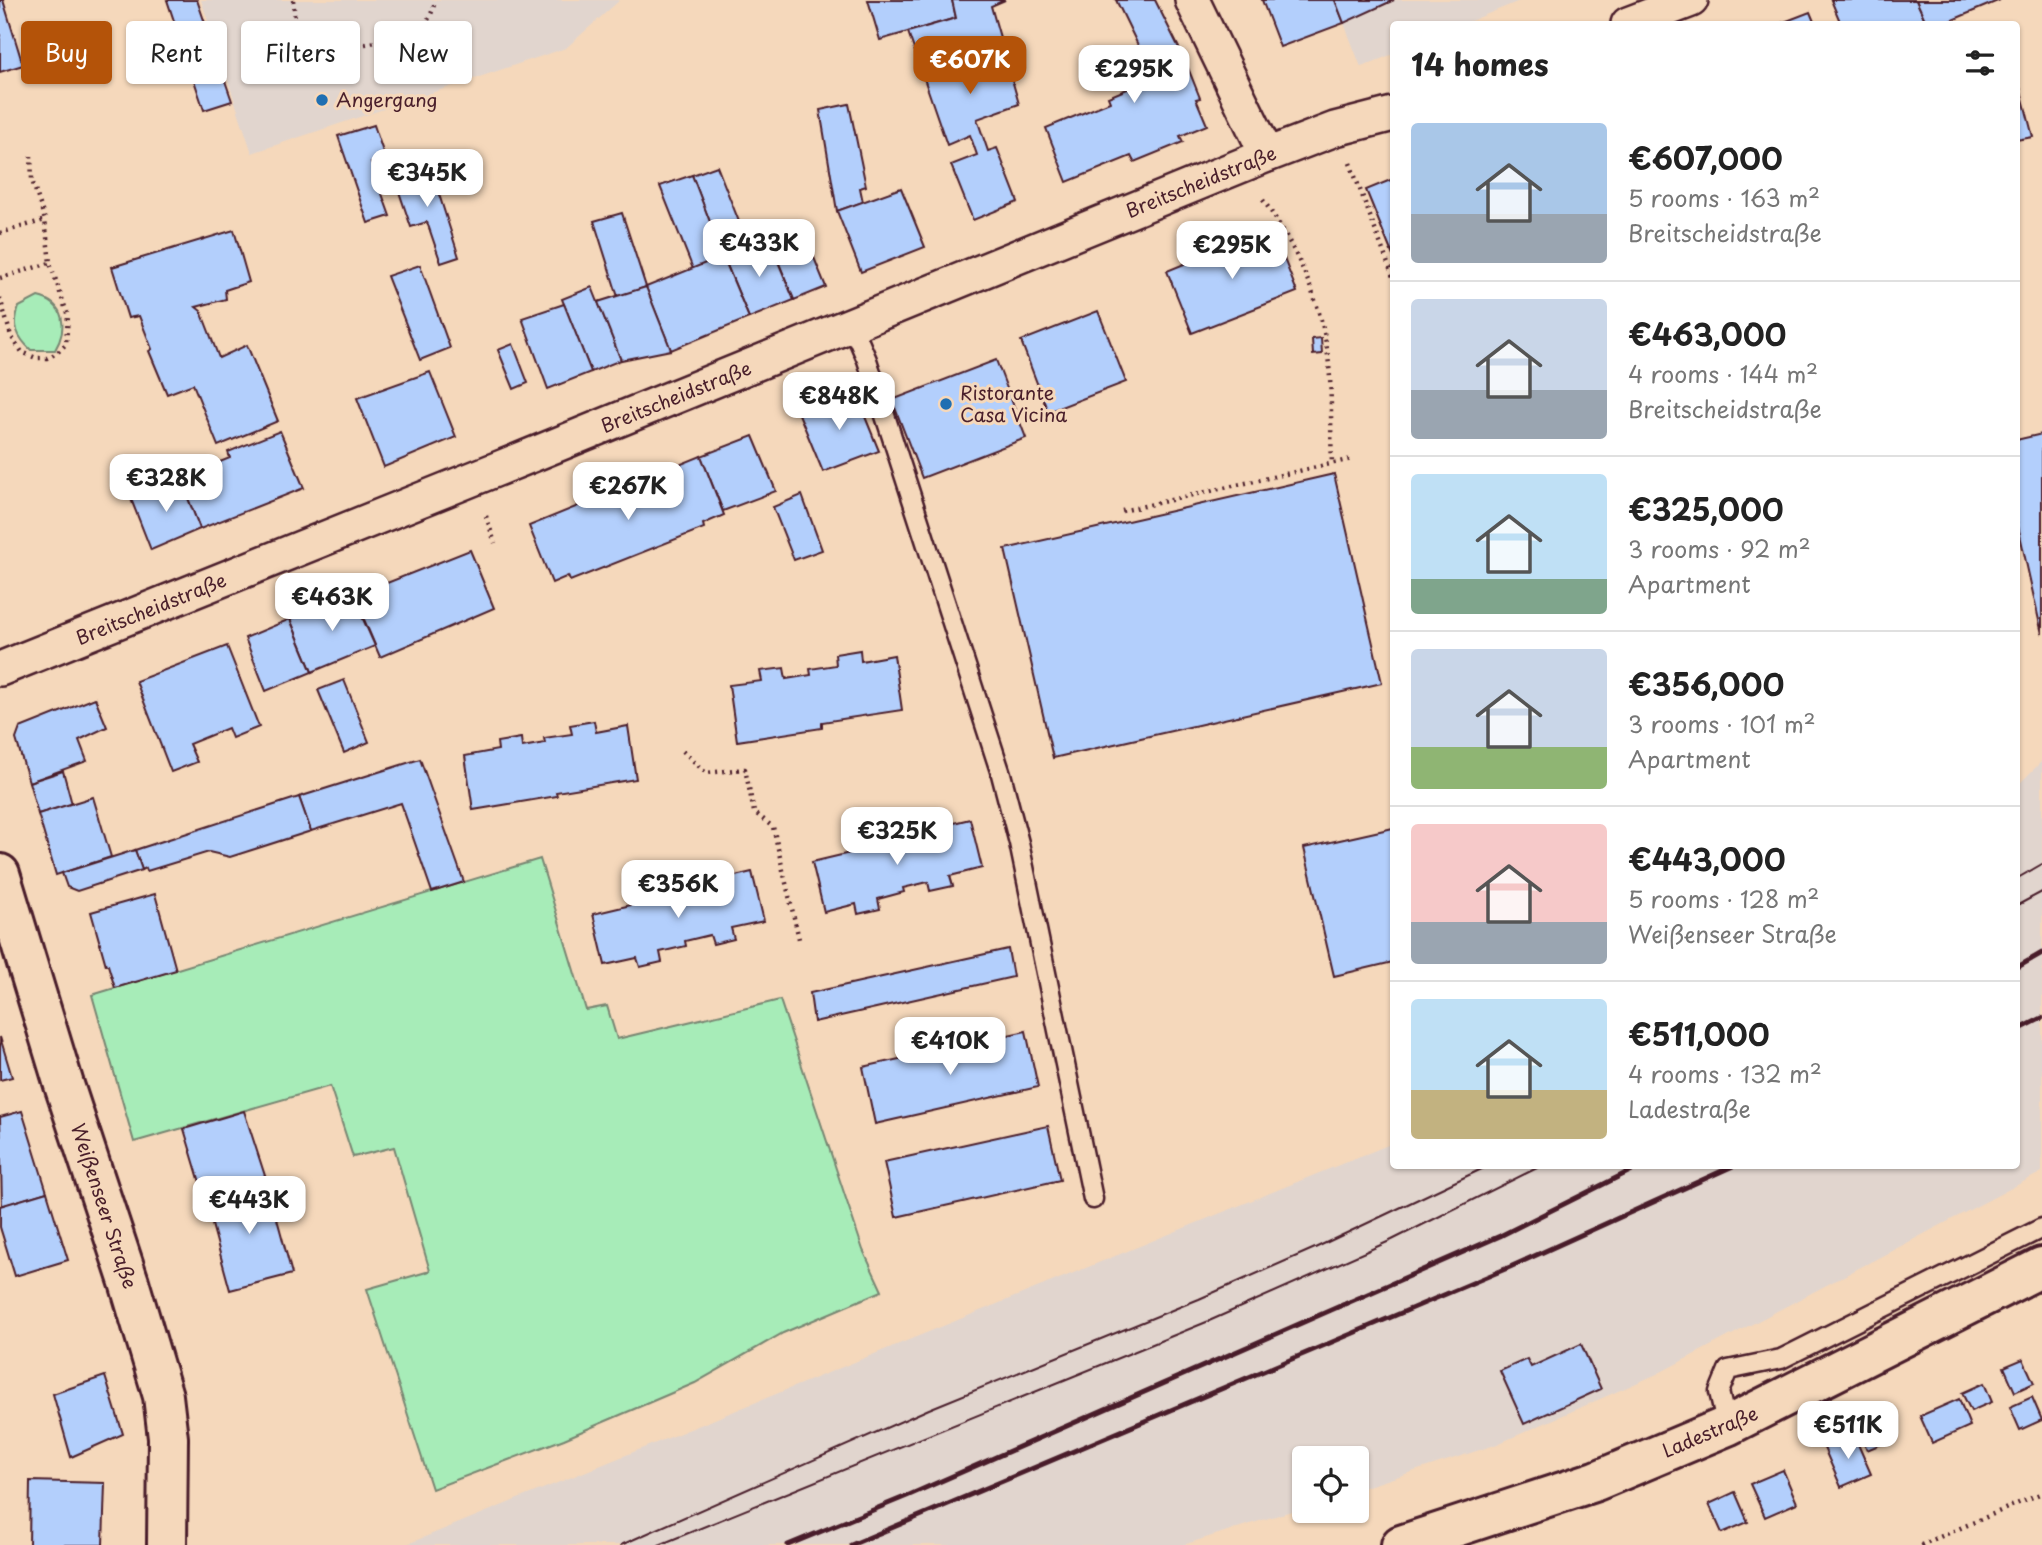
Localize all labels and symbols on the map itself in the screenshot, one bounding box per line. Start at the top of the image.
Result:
pin: €607K [921,36,1019,96]
pin: €295K [1085,46,1183,105]
place label: Angergang [336,85,438,113]
marker: Angergang [314,92,330,108]
street label: Breitscheidstraße [1121,138,1280,224]
pin: €345K [378,150,476,209]
pin: €433K [710,219,808,279]
pin: €295K [1183,222,1281,281]
street label: Breitscheidstraße [596,353,755,439]
pin: €848K [790,372,888,432]
place label: Ristorante Casa Vicina [960,378,1067,428]
marker: Ristorante Casa Vicina [938,396,954,412]
pin: €328K [117,454,215,514]
pin: €267K [579,462,677,522]
street label: Breitscheidstraße [71,565,230,651]
pin: €463K [283,574,381,633]
pin: €325K [848,808,946,867]
pin: €356K [629,860,727,920]
pin: €410K [901,1018,999,1077]
street label: Weißenseer Straße [65,1119,145,1292]
pin: €443K [200,1176,298,1236]
street label: Ladestraße [1657,1398,1762,1464]
pin: €511K [1799,1402,1897,1461]

